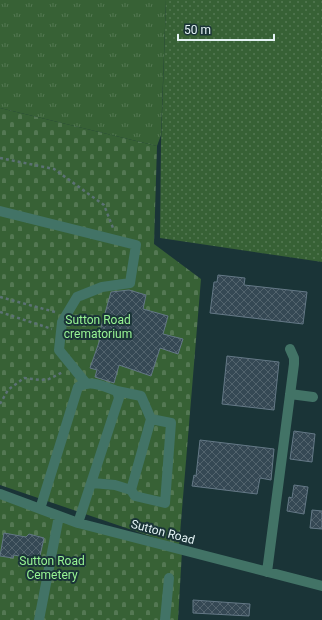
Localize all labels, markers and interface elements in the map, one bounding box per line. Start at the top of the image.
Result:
scale bar [178,16,274,42]
text: 50 m [184,23,211,37]
park label: Sutton Road crematorium [64,313,132,341]
street label: Sutton Road [130,517,196,547]
park label: Sutton Road Cemetery [19,554,85,582]

